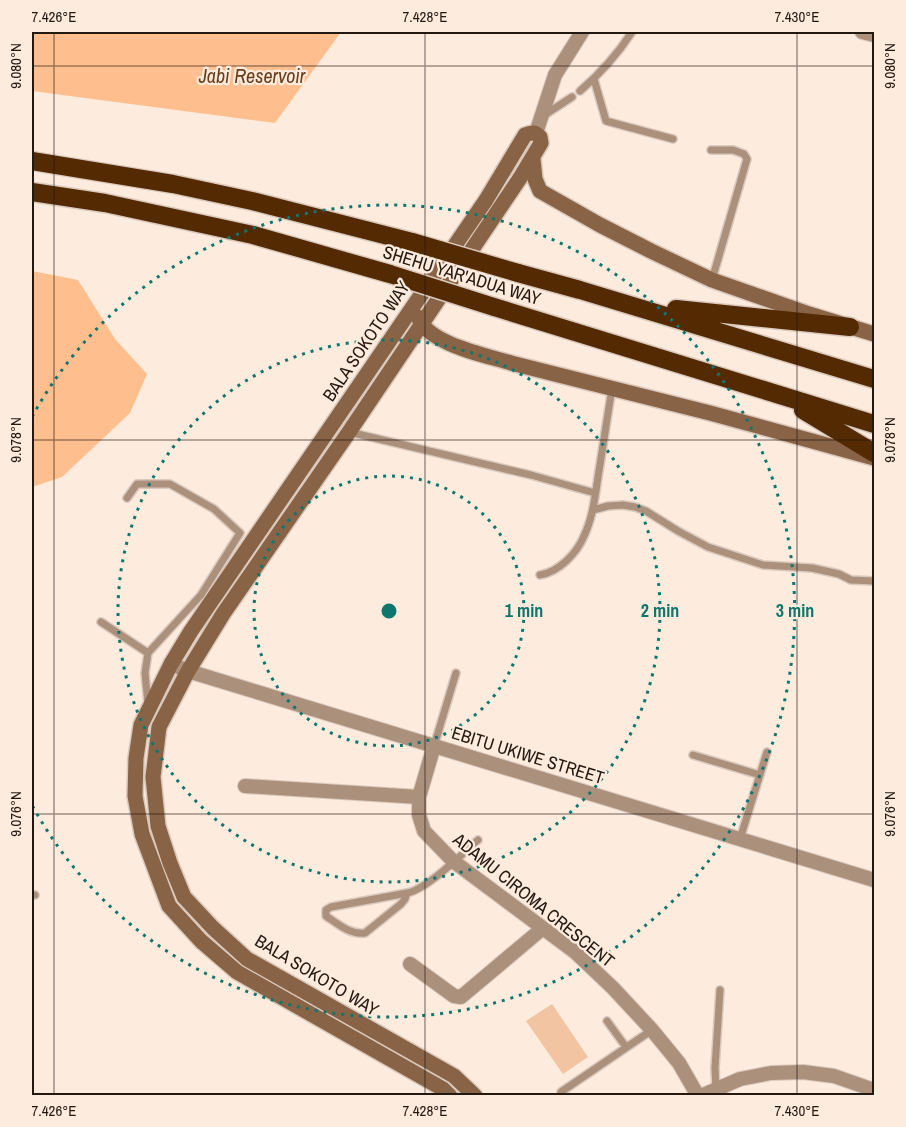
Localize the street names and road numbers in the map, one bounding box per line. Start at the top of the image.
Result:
street label: SHEHU YAR'ADUA WAY [380,239,544,311]
street label: BALA SOKOTO WAY [316,276,416,406]
street label: EBITU UKIWE STREET [449,720,607,790]
street label: ADAMU CIROMA CRESCENT [447,826,620,973]
street label: BALA SOKOTO WAY [251,928,384,1022]

